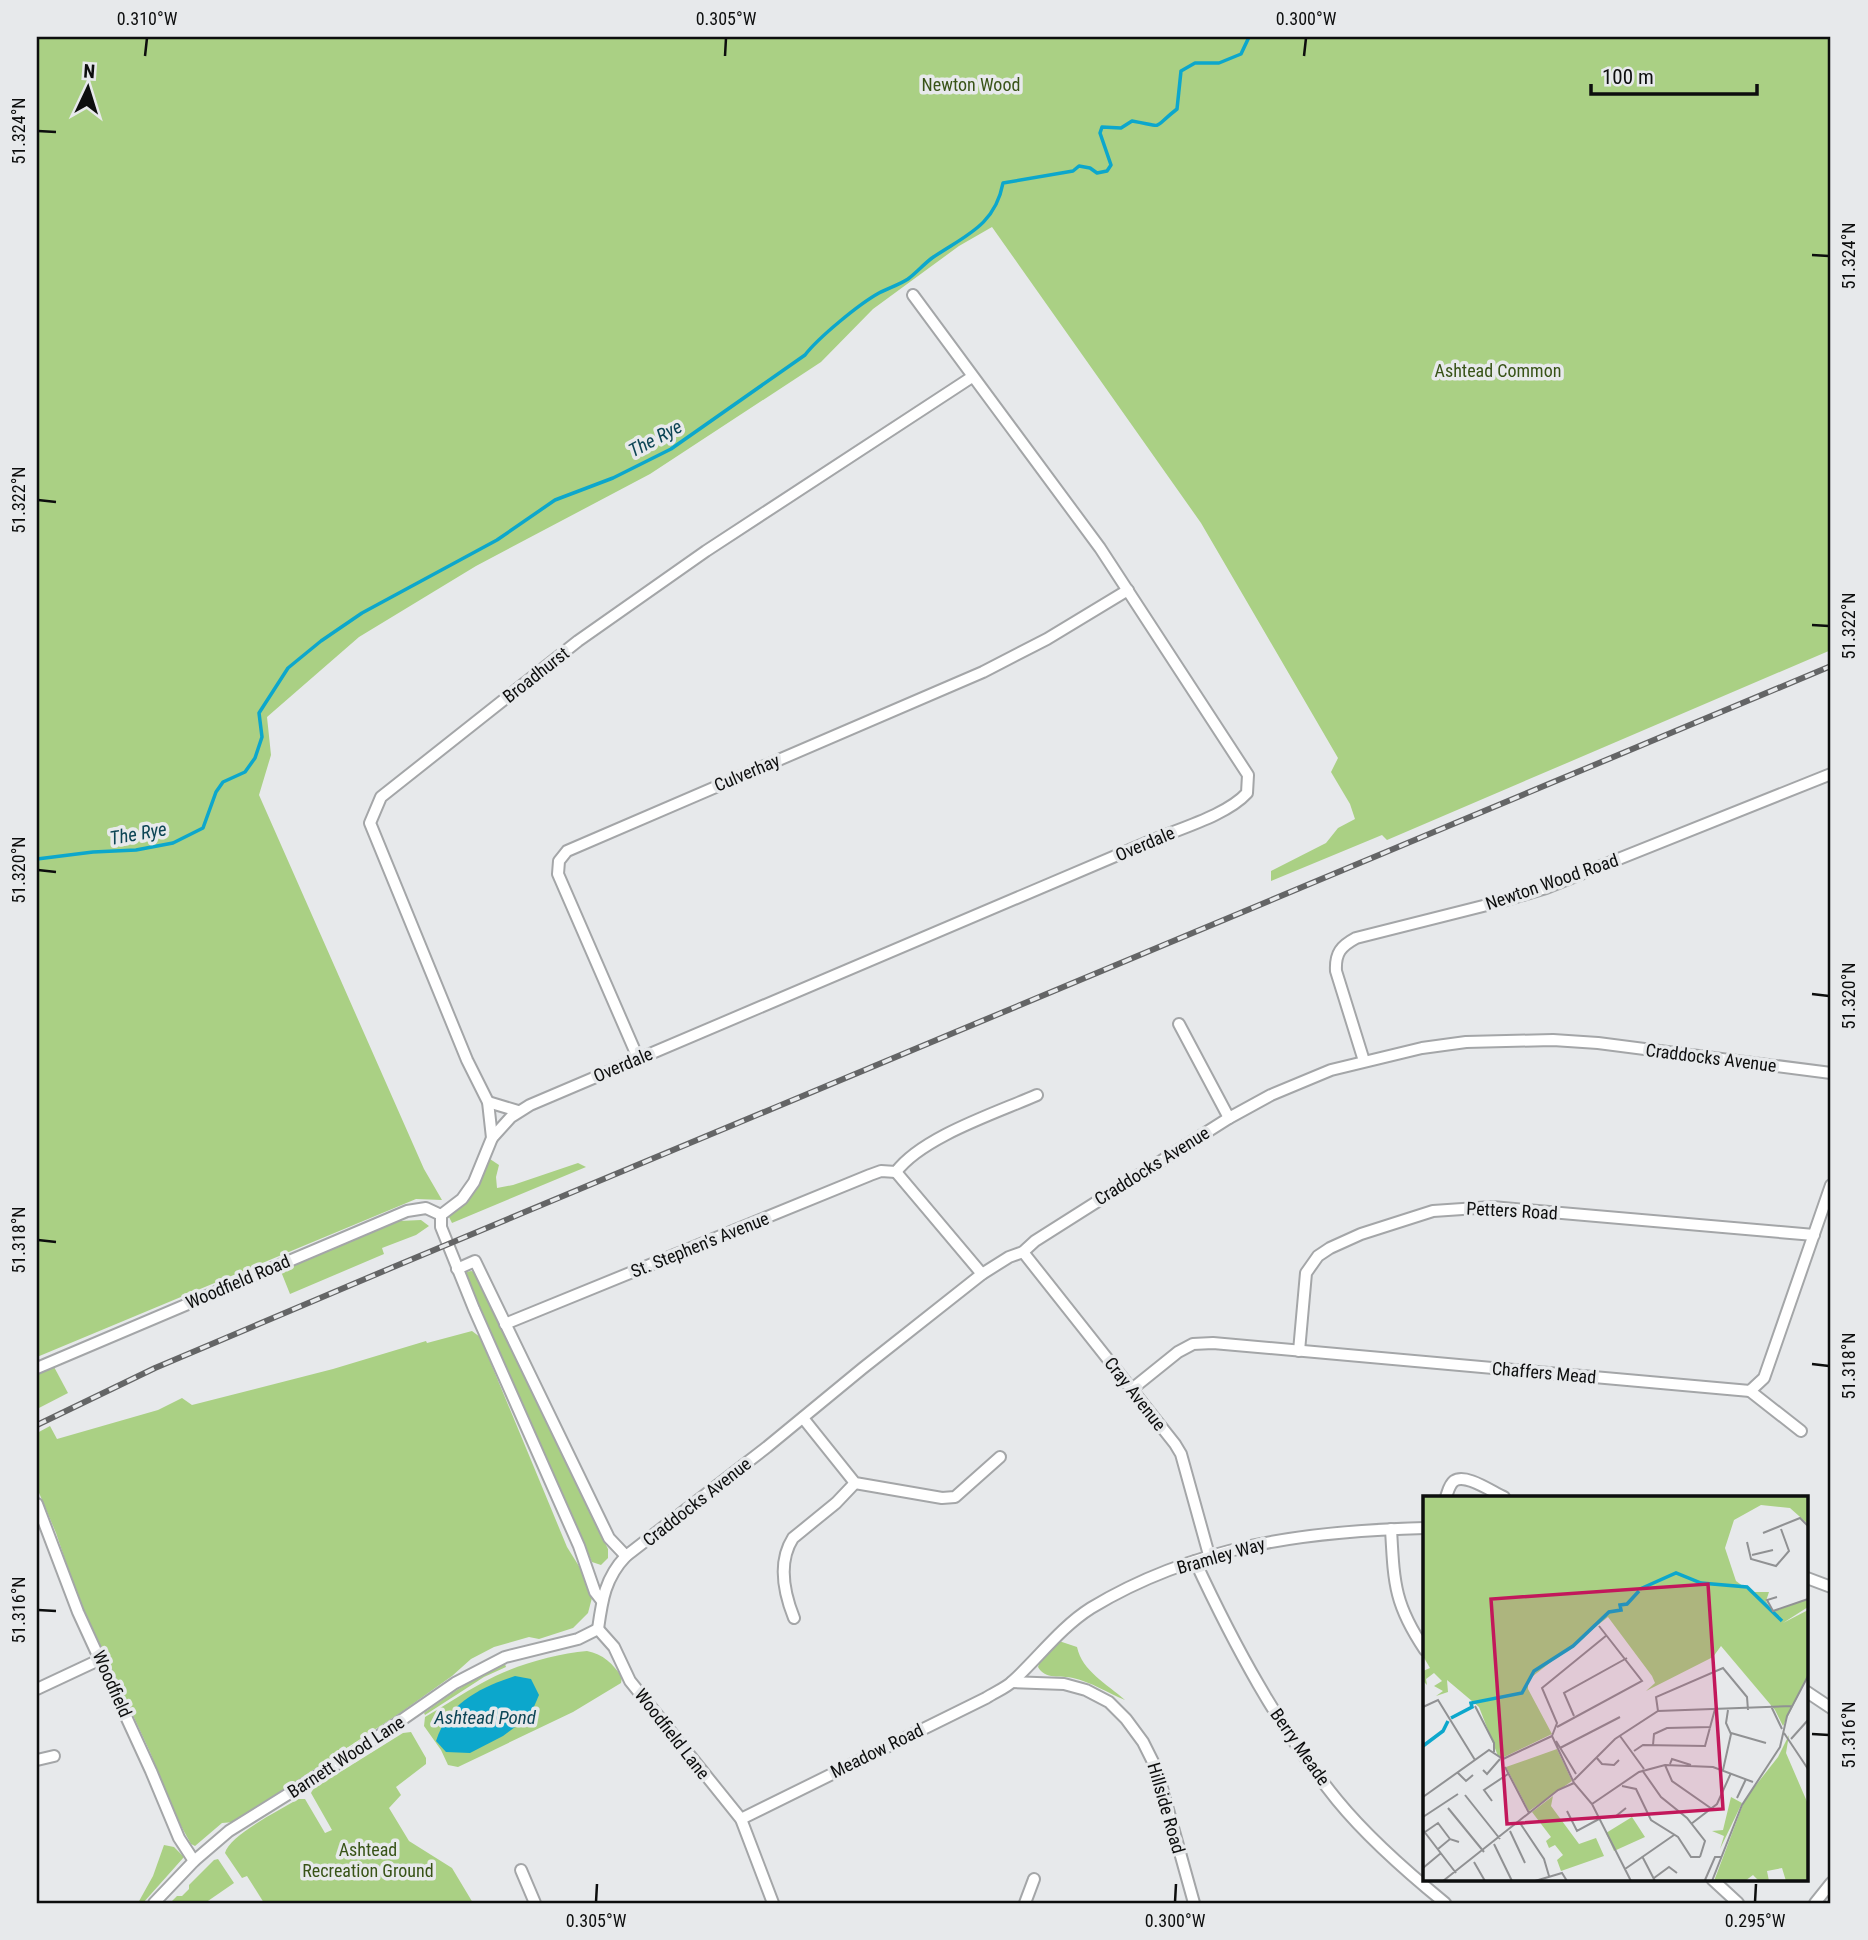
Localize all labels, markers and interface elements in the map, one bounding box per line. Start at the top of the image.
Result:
text: 0.310°W [117,8,178,29]
text: 0.305°W [696,8,757,29]
text: 0.300°W [1276,8,1337,29]
north arrow [52,52,122,122]
scale bar [1591,52,1758,96]
text: N [83,60,96,83]
text: 100 m [1602,65,1654,89]
park label: Newton Wood [922,74,1020,95]
text: 51.324°N [8,97,29,165]
text: 51.324°N [1838,222,1859,290]
park label: Ashtead Common [1435,360,1561,381]
water label: The Rye [624,415,686,462]
text: 51.322°N [8,466,29,534]
text: 51.322°N [1838,592,1859,660]
street label: Broadhurst [498,642,573,707]
street label: Culverhay [711,749,783,796]
water label: The Rye [108,817,168,850]
street label: Overdale [1112,822,1178,865]
text: 51.320°N [8,836,29,904]
street label: Newton Wood Road [1483,849,1621,914]
text: 51.320°N [1838,962,1859,1030]
street label: Craddocks Avenue [1645,1039,1778,1076]
street label: Overdale [590,1043,656,1086]
street label: Craddocks Avenue [1090,1122,1213,1209]
street label: Petters Road [1466,1198,1558,1223]
text: 51.318°N [8,1206,29,1274]
street label: St. Stephen's Avenue [628,1207,772,1282]
street label: Woodfield Road [183,1250,293,1313]
text: 51.318°N [1838,1332,1859,1400]
street label: Cray Avenue [1100,1353,1171,1435]
street label: Chaffers Mead [1491,1357,1597,1388]
street label: Craddocks Avenue [638,1453,755,1550]
inset map [1423,1496,1808,1881]
street label: Bramley Way [1174,1533,1268,1578]
text: 51.316°N [8,1576,29,1644]
street label: Woodfield [88,1647,136,1720]
street label: Woodfield Lane [630,1684,714,1783]
text: 51.316°N [1838,1701,1859,1769]
street label: Berry Meade [1266,1704,1335,1789]
water label: Ashtead Pond [433,1706,537,1729]
street label: Barnett Wood Lane [283,1711,408,1802]
street label: Meadow Road [827,1719,927,1782]
street label: Hillside Road [1143,1760,1189,1856]
park label: Ashtead Recreation Ground [302,1839,434,1881]
text: 0.305°W [566,1910,627,1931]
text: 0.300°W [1145,1910,1206,1931]
text: 0.295°W [1725,1910,1786,1931]

